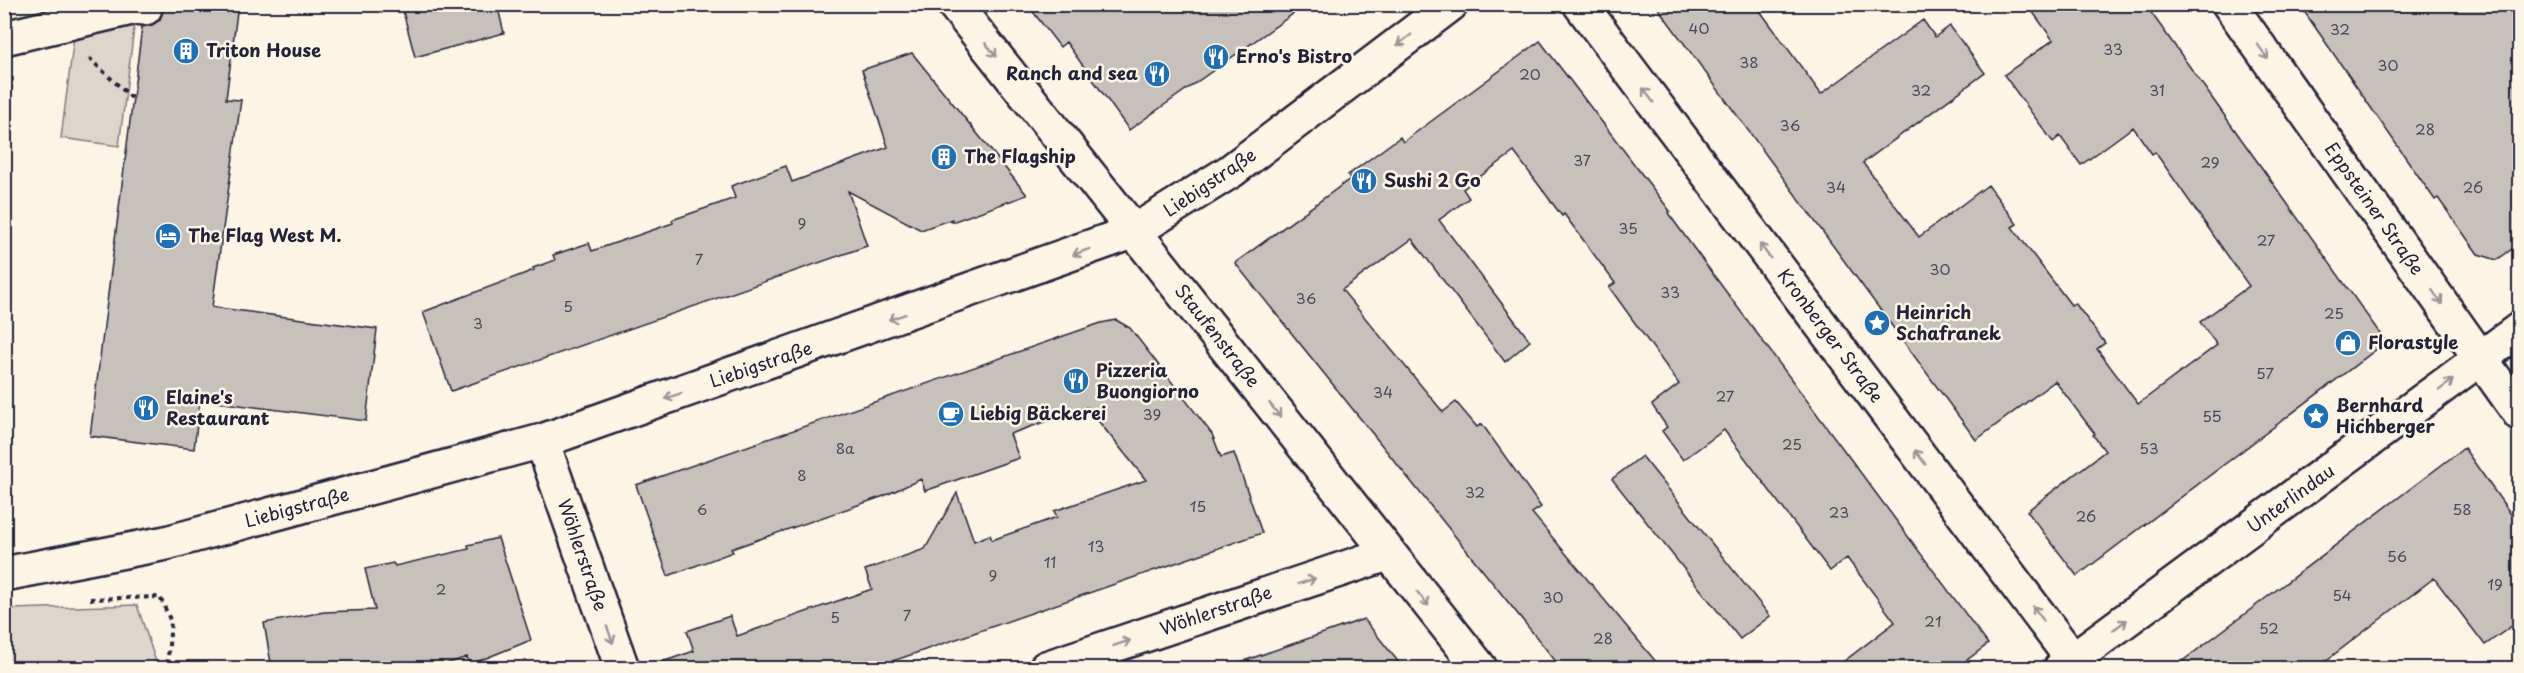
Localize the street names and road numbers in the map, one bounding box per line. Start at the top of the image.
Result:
street label: Eppsteiner Straße [2319,136,2431,280]
street label: Liebigstraße [1157,141,1261,223]
street label: Kronberger Straße [1772,262,1891,408]
street label: Staufenstraße [1169,278,1267,393]
street label: Liebigstraße [706,333,815,394]
street label: Unterlindau [2241,457,2340,539]
street label: Liebigstraße [241,480,352,533]
street label: Wöhlerstraße [552,495,615,614]
street label: Wöhlerstraße [1156,578,1275,641]

